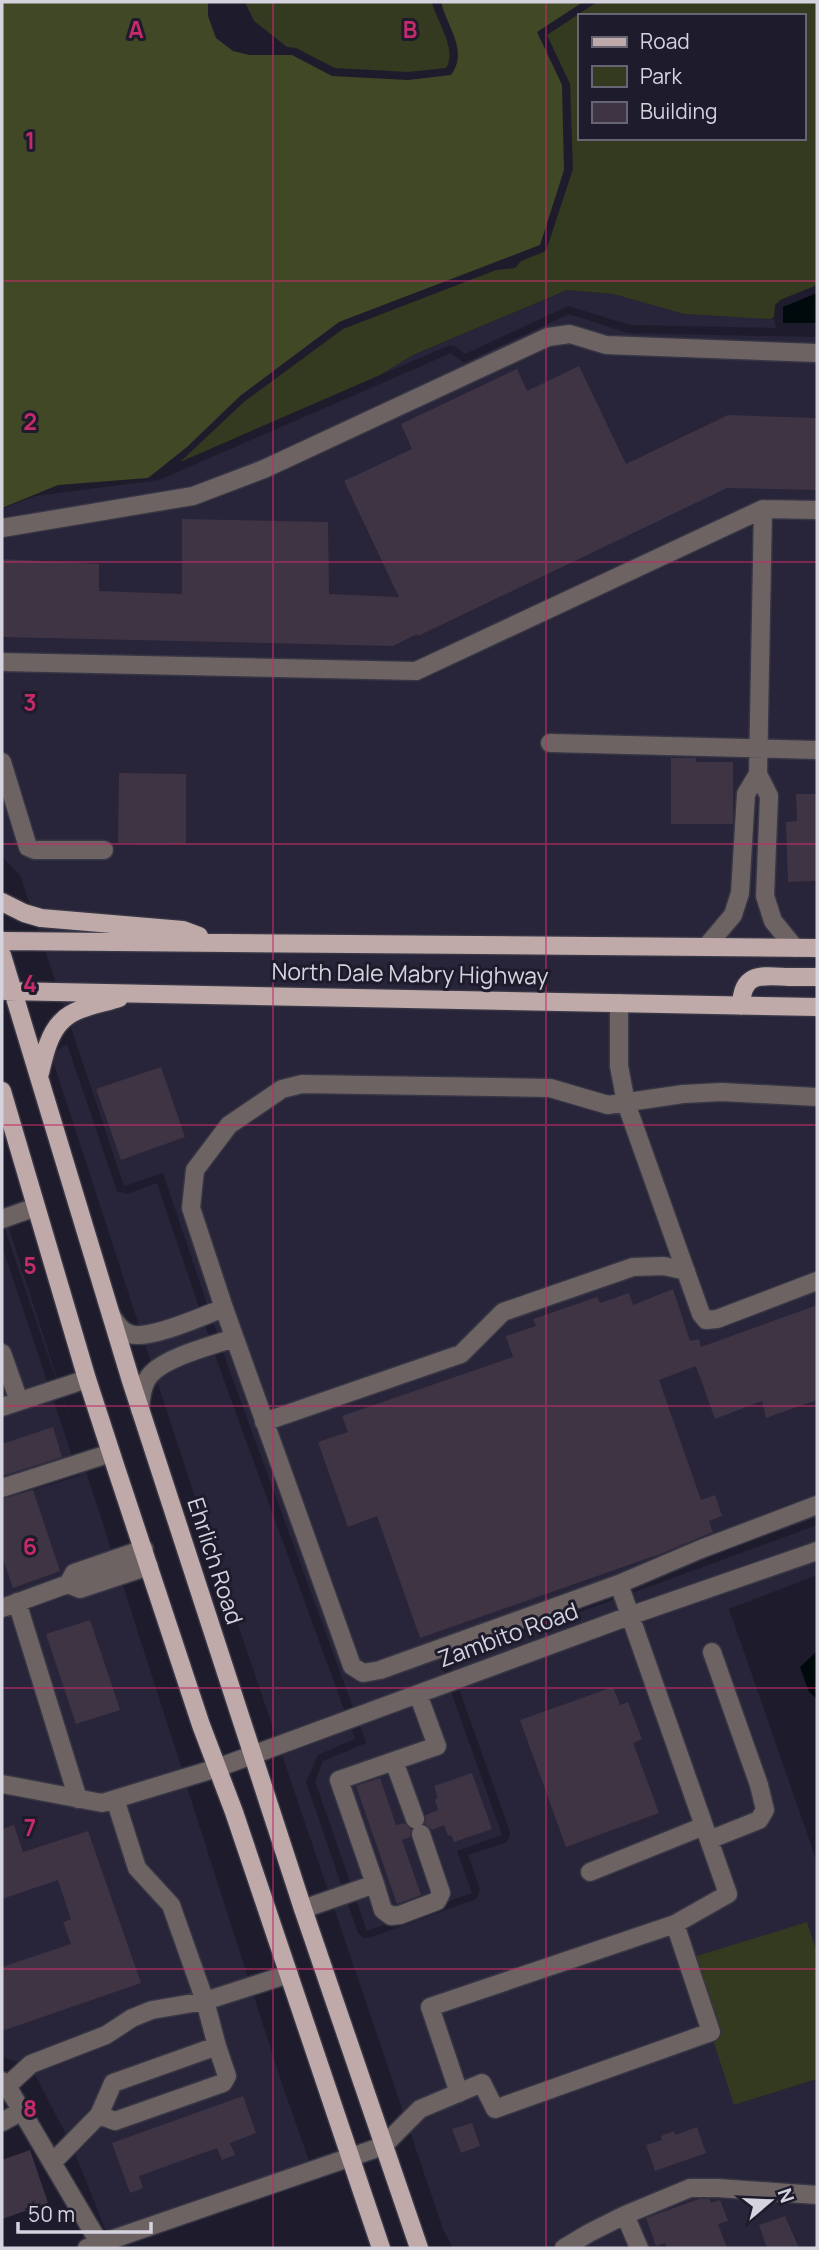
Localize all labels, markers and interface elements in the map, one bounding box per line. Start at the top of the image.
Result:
text: A [128,13,144,45]
text: B [403,13,417,45]
legend [578,14,805,140]
text: Road [640,27,690,55]
text: Park [640,62,682,90]
text: Building [640,97,717,125]
text: 1 [25,124,35,156]
text: 2 [23,405,37,437]
text: 3 [23,686,37,718]
street label: North Dale Mabry Highway [271,955,549,991]
text: 4 [23,967,37,999]
text: 5 [23,1249,37,1281]
street label: Ehrlich Road [180,1493,251,1628]
text: 6 [23,1530,37,1562]
street label: Zambito Road [433,1594,582,1674]
text: 7 [24,1811,36,1843]
text: 8 [23,2092,37,2124]
north arrow [735,2166,805,2236]
text: N [772,2185,801,2206]
scale bar [18,2190,150,2234]
text: 50 m [28,2200,75,2228]

